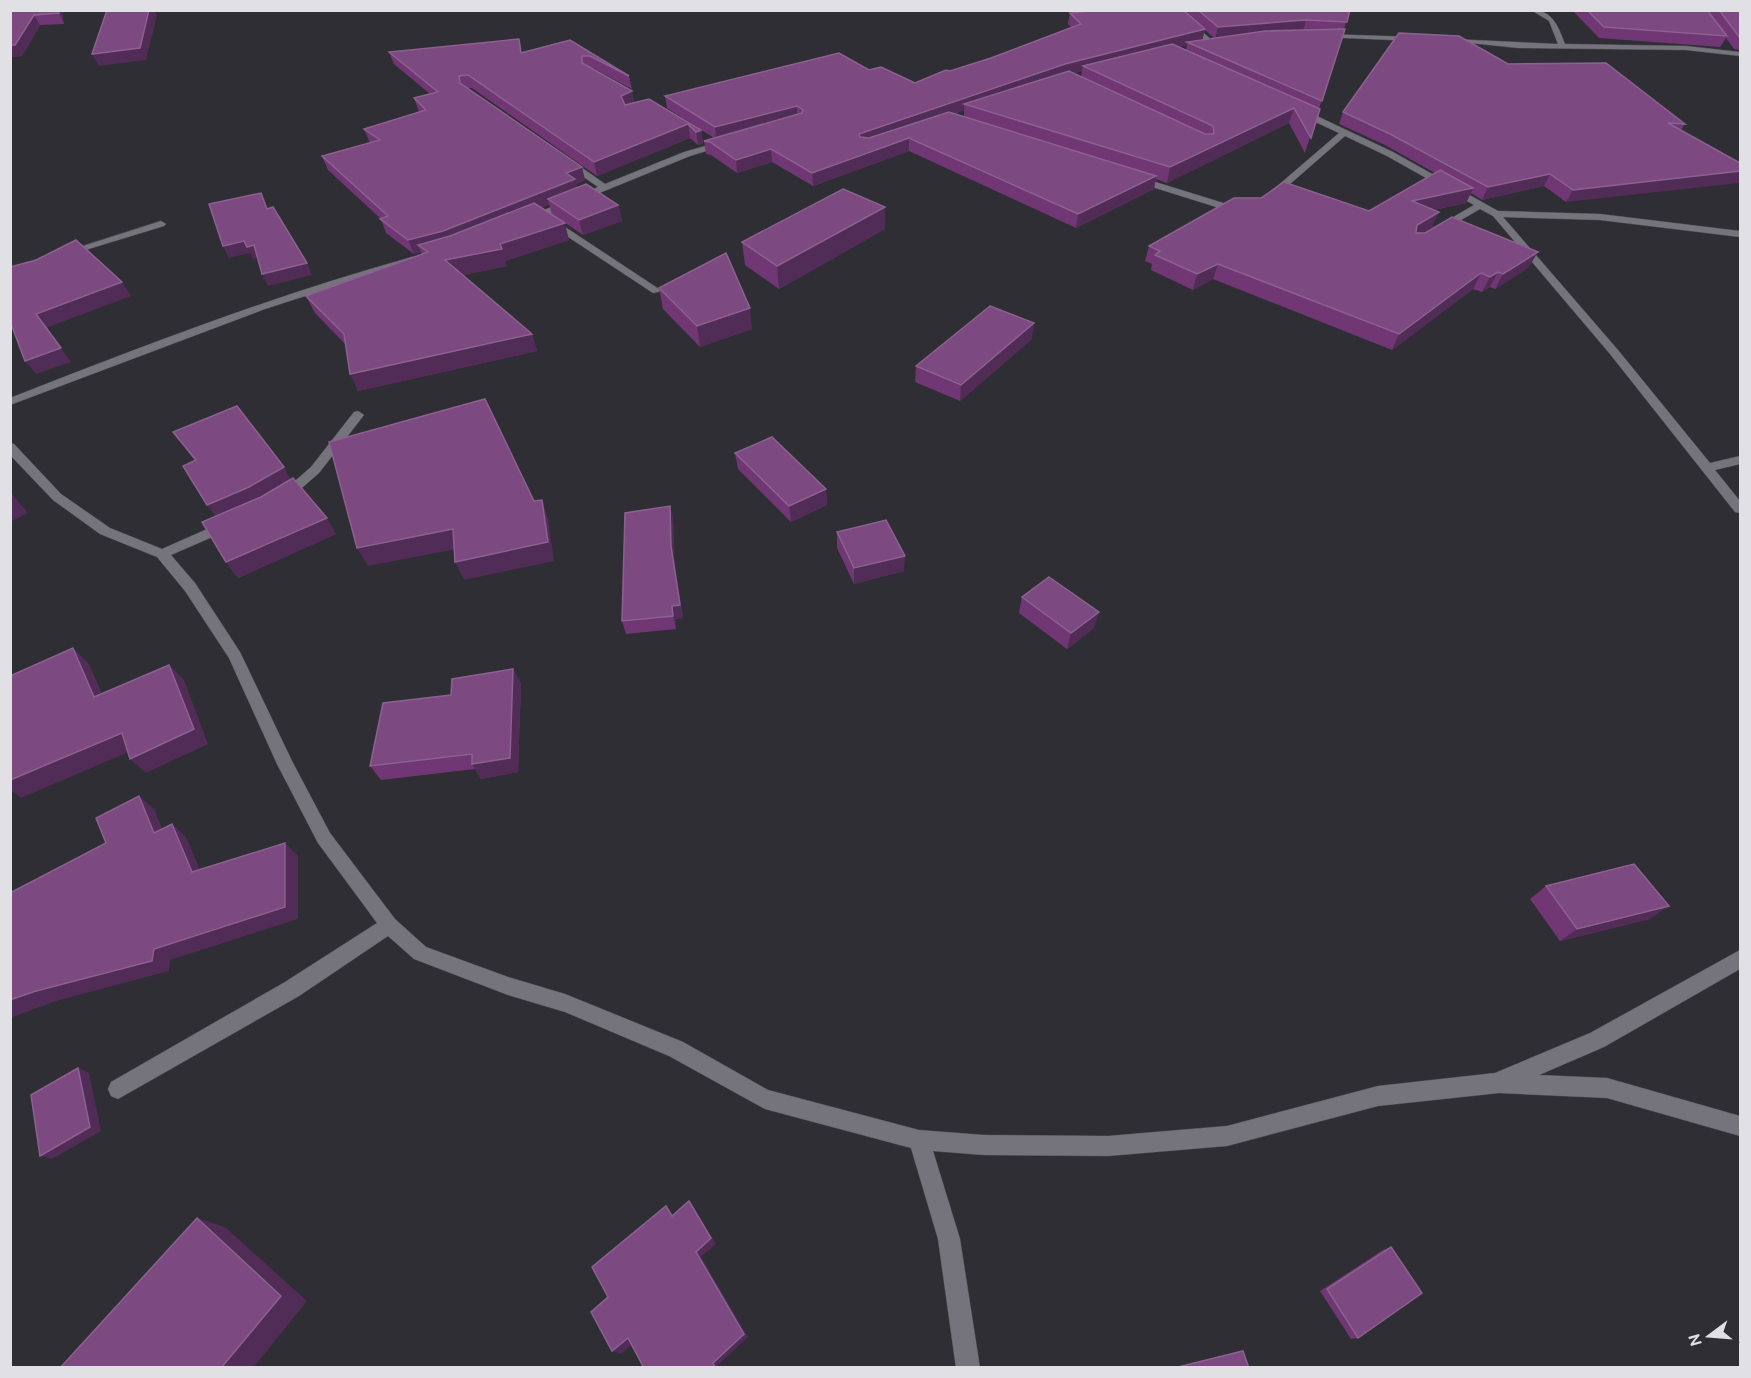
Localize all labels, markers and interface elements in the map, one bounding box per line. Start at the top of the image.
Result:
north arrow [1679,1306,1739,1366]
text: N [1684,1332,1705,1348]

